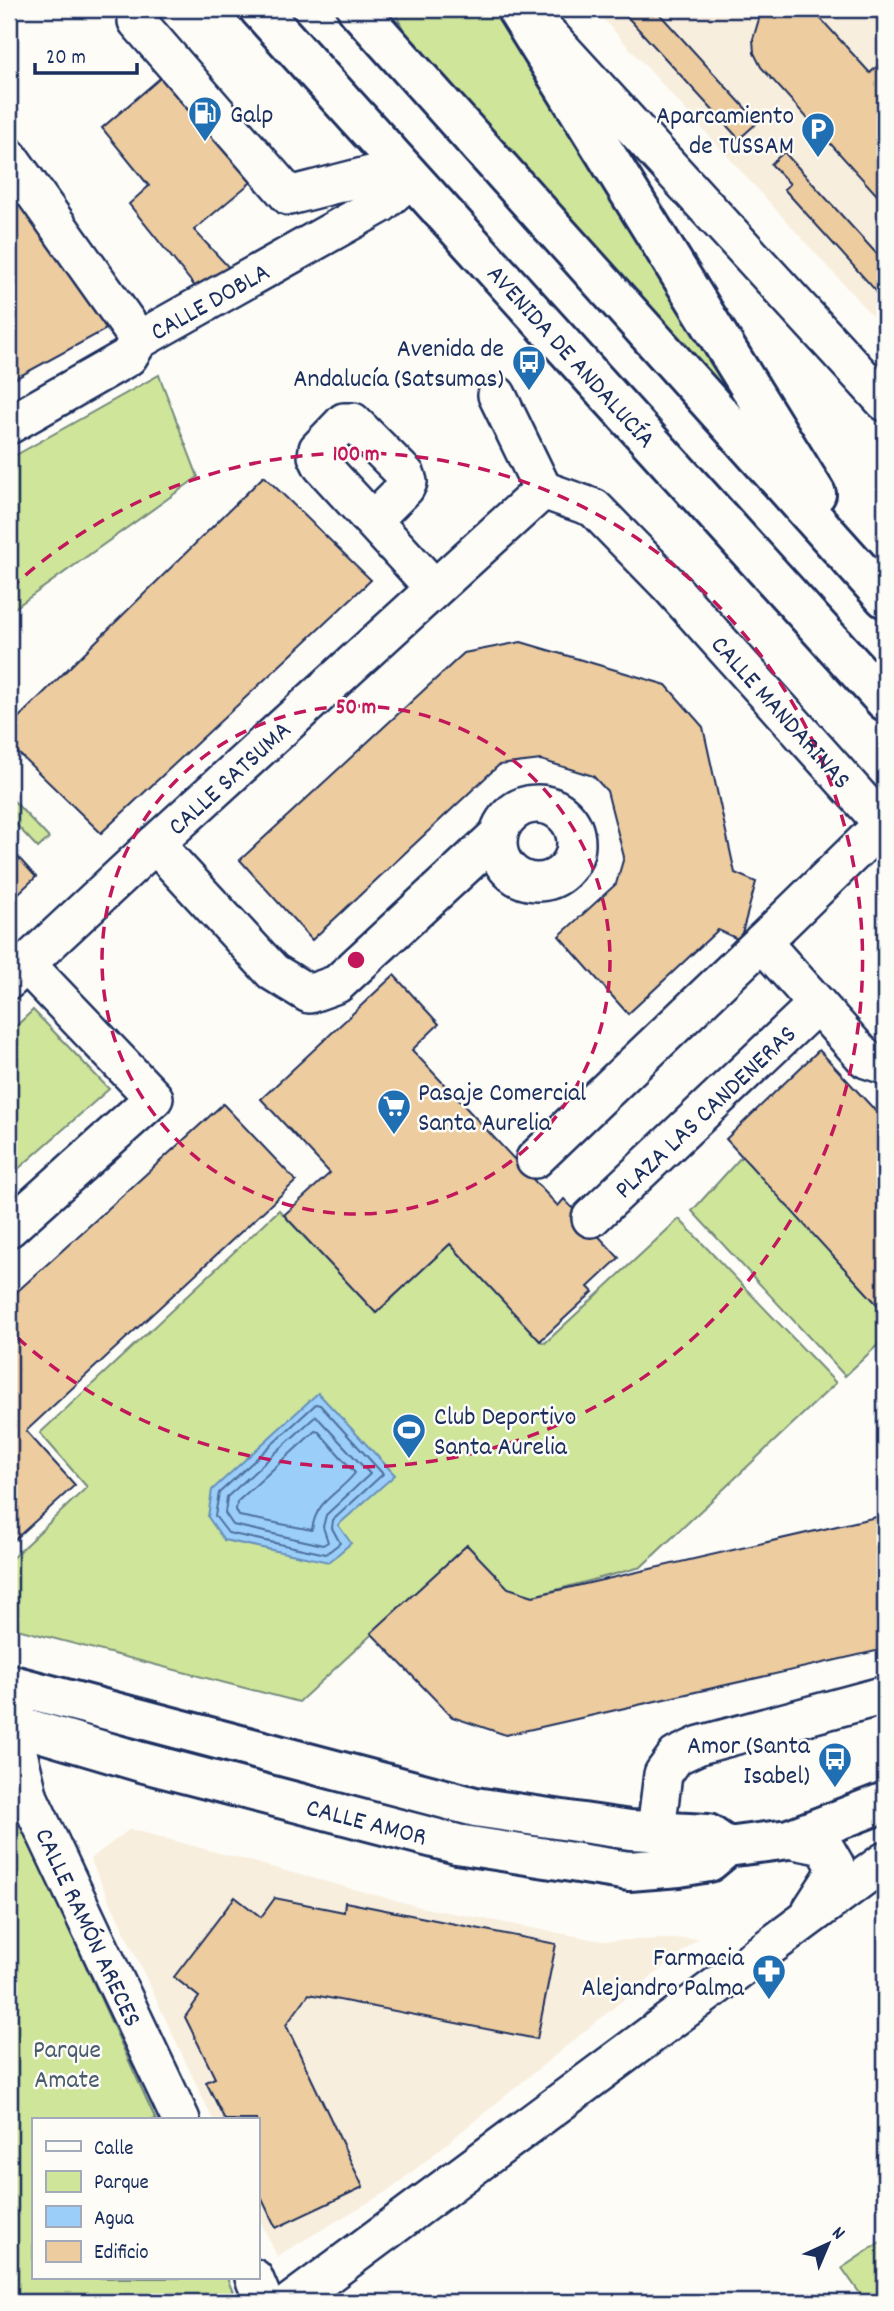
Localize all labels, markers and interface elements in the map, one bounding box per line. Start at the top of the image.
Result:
scale bar [35,32,136,76]
text: 20 m [46,44,86,74]
fuel station icon: Galp [186,94,224,143]
place label: Galp [230,98,274,135]
place label: Aparcamiento de TUSSAM [656,99,794,166]
parking icon: Aparcamiento de TUSSAM [799,110,837,159]
street label: CALLE DOBLA [145,255,278,352]
street label: AVENIDA DE ANDALUCÍA [477,258,663,458]
place label: Avenida de Andalucía (Satsumas) [293,332,504,399]
bus stop icon: Avenida de Andalucía (Satsumas) [510,343,548,392]
text: 100 m [333,441,379,471]
street label: CALLE MANDARINAS [700,628,858,799]
text: 50 m [336,694,376,724]
street label: CALLE SATSUMA [161,713,301,846]
centre of rings [344,948,368,972]
street label: PLAZA LAS CANDENERAS [607,1018,806,1209]
place label: Pasaje Comercial Santa Aurelia [418,1076,586,1143]
supermarket icon: Pasaje Comercial Santa Aurelia [375,1087,413,1136]
place label: Club Deportivo Santa Aurelia [434,1400,576,1467]
sports icon: Club Deportivo Santa Aurelia [390,1411,428,1460]
place label: Amor (Santa Isabel) [687,1729,811,1796]
bus stop icon: Amor (Santa Isabel) [816,1740,854,1789]
street label: CALLE AMOR [302,1791,430,1857]
street label: CALLE RAMÓN ARECES [24,1822,149,2034]
place label: Farmacia Alejandro Palma [582,1941,745,2008]
pharmacy icon: Farmacia Alejandro Palma [750,1952,788,2001]
park label: Parque Amate [33,2033,101,2100]
legend [32,2118,259,2280]
text: Calle [94,2135,133,2165]
text: Parque [94,2169,149,2199]
text: Agua [94,2205,135,2235]
north arrow [792,2210,862,2280]
text: N [825,2221,850,2247]
text: Edificio [94,2239,149,2269]

